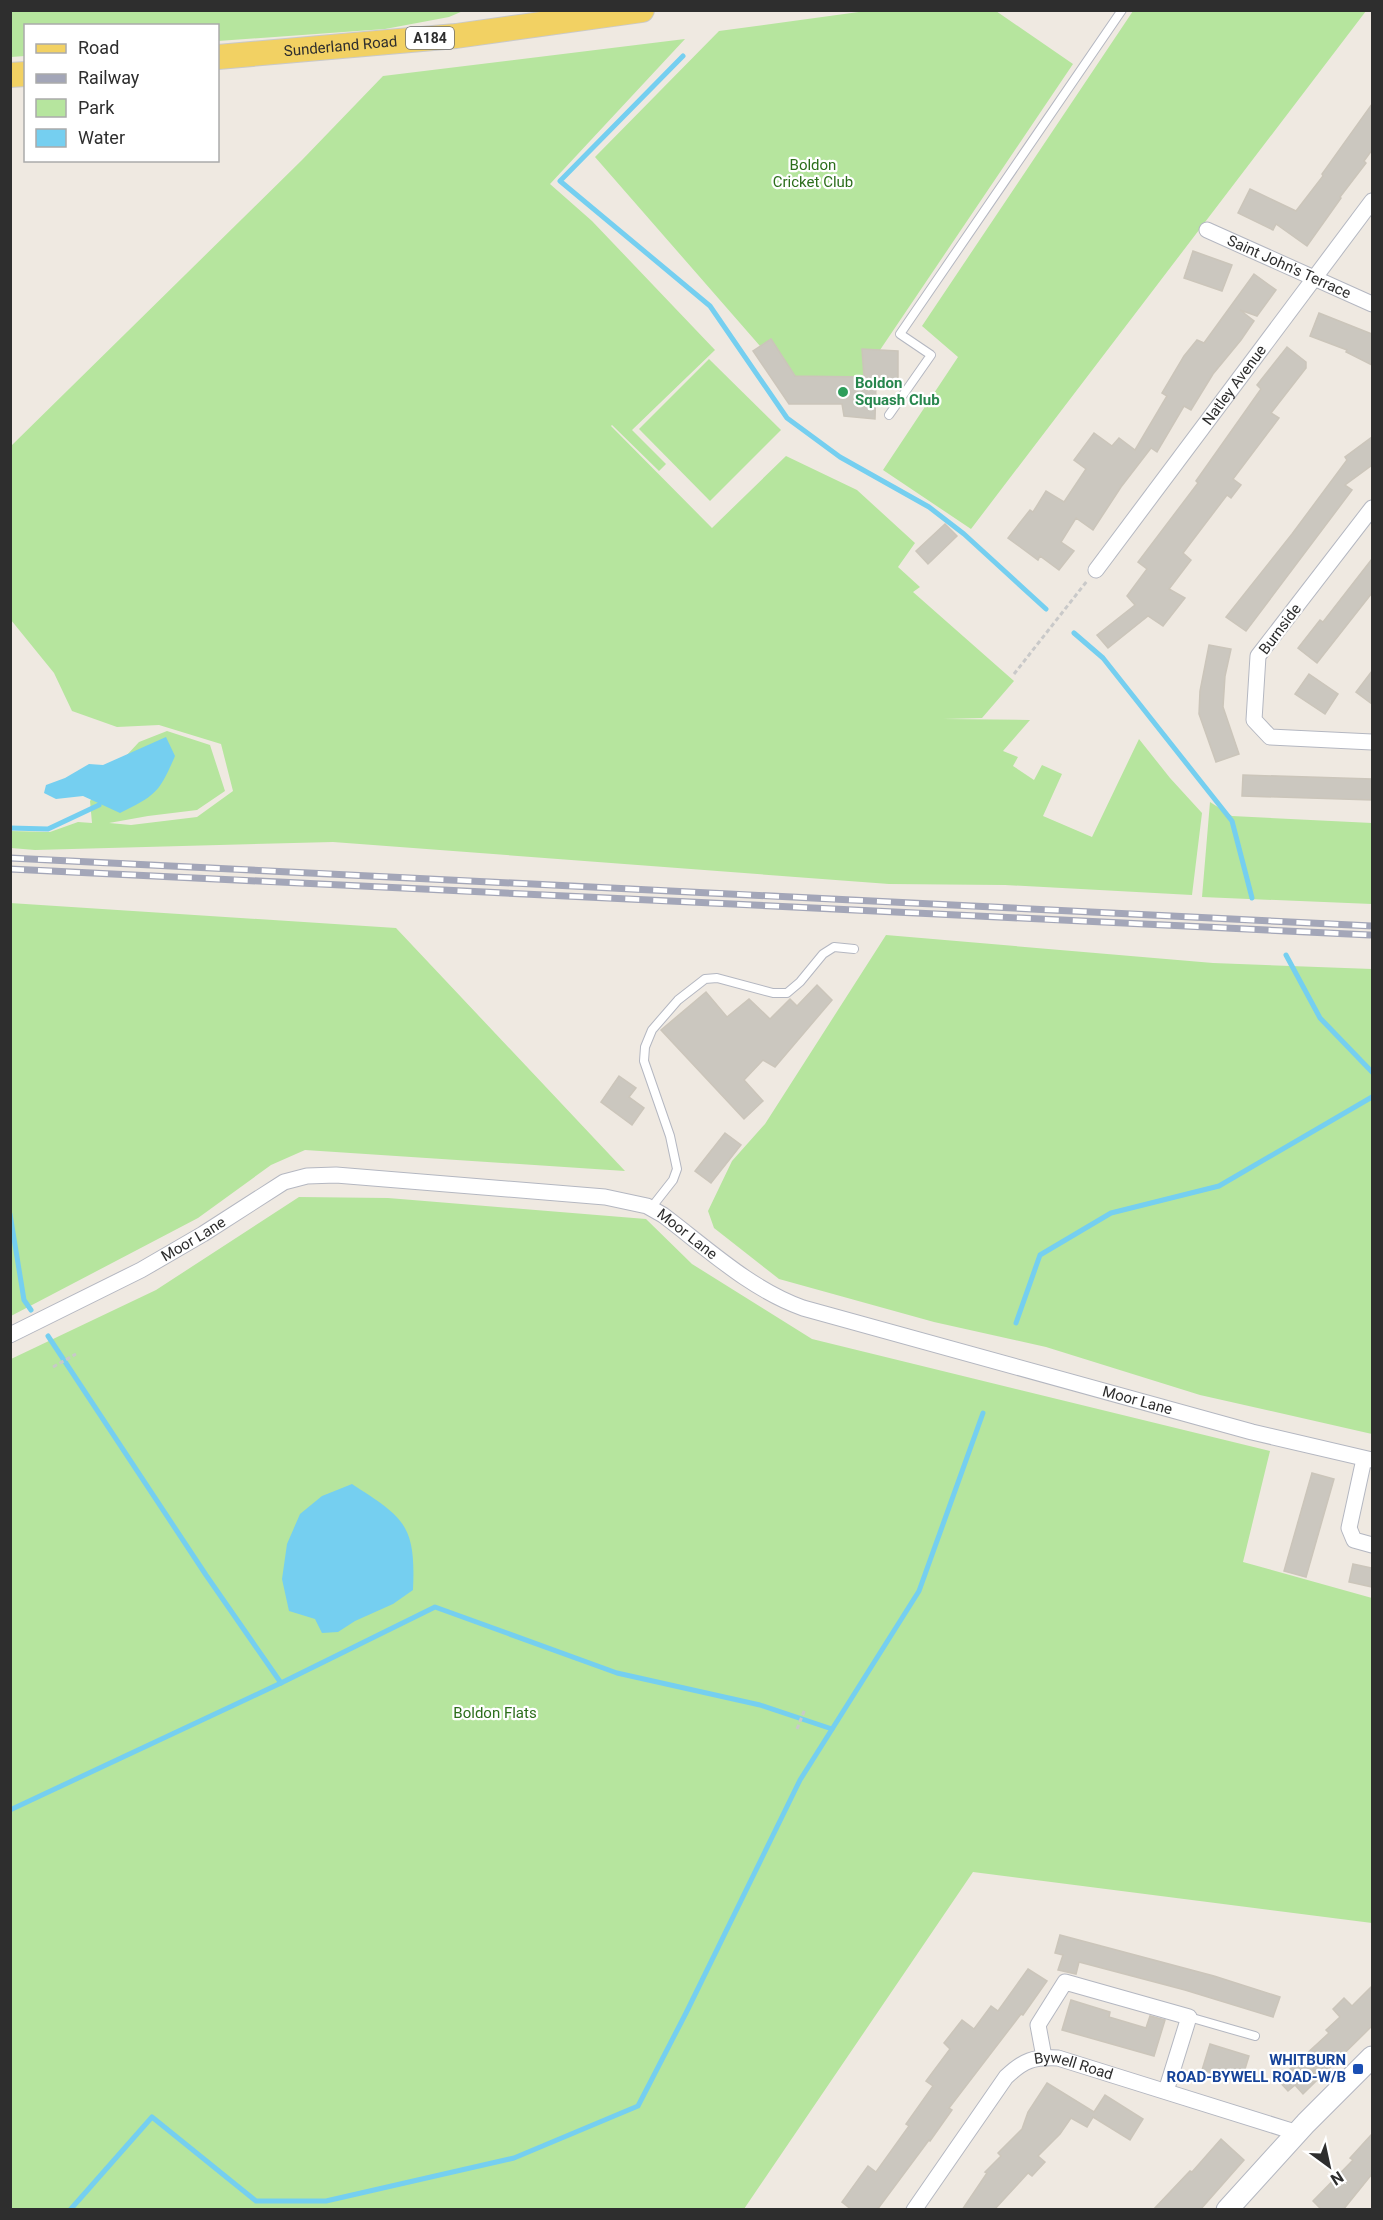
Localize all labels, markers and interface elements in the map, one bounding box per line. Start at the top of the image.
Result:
legend [24,24,219,162]
road number: A184 [406,27,454,49]
street label: Sunderland Road [283,32,398,60]
text: Road [78,37,119,58]
text: Railway [78,67,140,88]
text: Park [78,97,115,118]
text: Water [78,127,125,148]
park label: Boldon Cricket Club [773,156,853,191]
street label: Saint John's Terrace [1224,231,1354,302]
street label: Natley Avenue [1199,341,1270,429]
place label: Boldon Squash Club [855,374,940,409]
marker: Boldon Squash Club [836,385,850,399]
street label: Burnside [1255,600,1305,658]
street label: Moor Lane [654,1205,721,1263]
street label: Moor Lane [158,1213,229,1265]
street label: Moor Lane [1101,1382,1174,1419]
park label: Boldon Flats [453,1704,537,1722]
street label: Bywell Road [1033,2049,1115,2084]
place label: WHITBURN ROAD-BYWELL ROAD-W/B [1167,2051,1346,2086]
marker: WHITBURN ROAD-BYWELL ROAD-W/B [1351,2062,1365,2076]
north arrow [1299,2136,1359,2196]
text: N [1327,2167,1347,2189]

